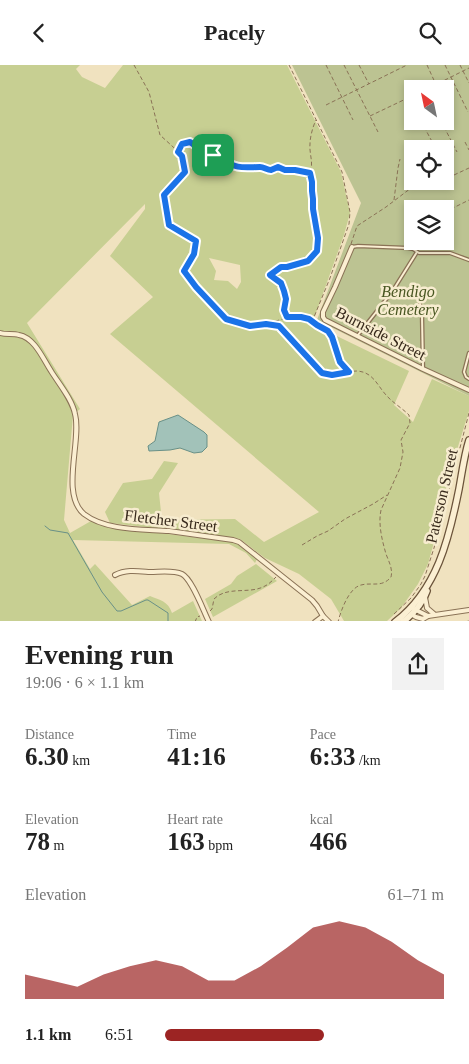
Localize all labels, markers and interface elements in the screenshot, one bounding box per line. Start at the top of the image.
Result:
icon: back [25,19,53,47]
icon: search [416,19,444,47]
text: Pacely [204,20,265,45]
north arrow [404,80,454,130]
map controls [404,80,454,250]
pin [192,134,234,176]
button: locate [404,140,454,190]
icon: arrive [199,141,227,169]
button: layers [404,200,454,250]
park label: Bendigo Cemetery [377,283,440,319]
street label: Burnside Street [333,303,429,364]
street label: Paterson Street [422,447,461,545]
street label: Fletcher Street [123,506,219,535]
button: share [392,638,444,690]
text: Evening run [25,639,174,670]
text: 19:06 · 6 × 1.1 km [25,674,144,691]
text: Distance [25,727,74,742]
text: Time [167,727,196,742]
text: Pace [310,727,336,742]
text: 6.30 [25,743,69,770]
text: 41:16 [167,743,226,770]
text: 6:33 [310,743,355,770]
text: km [69,753,90,768]
text: /km [355,753,381,768]
text: Elevation [25,812,79,827]
text: Heart rate [167,812,223,827]
text: kcal [310,812,333,827]
text: 78 [25,828,50,855]
text: 163 [167,828,205,855]
text: 466 [310,828,347,855]
text: m [50,838,64,853]
text: bpm [205,838,233,853]
text: Elevation [25,886,86,903]
text: 61–71 m [388,886,444,903]
text: 1.1 km [25,1026,71,1043]
text: 6:51 [105,1026,133,1043]

